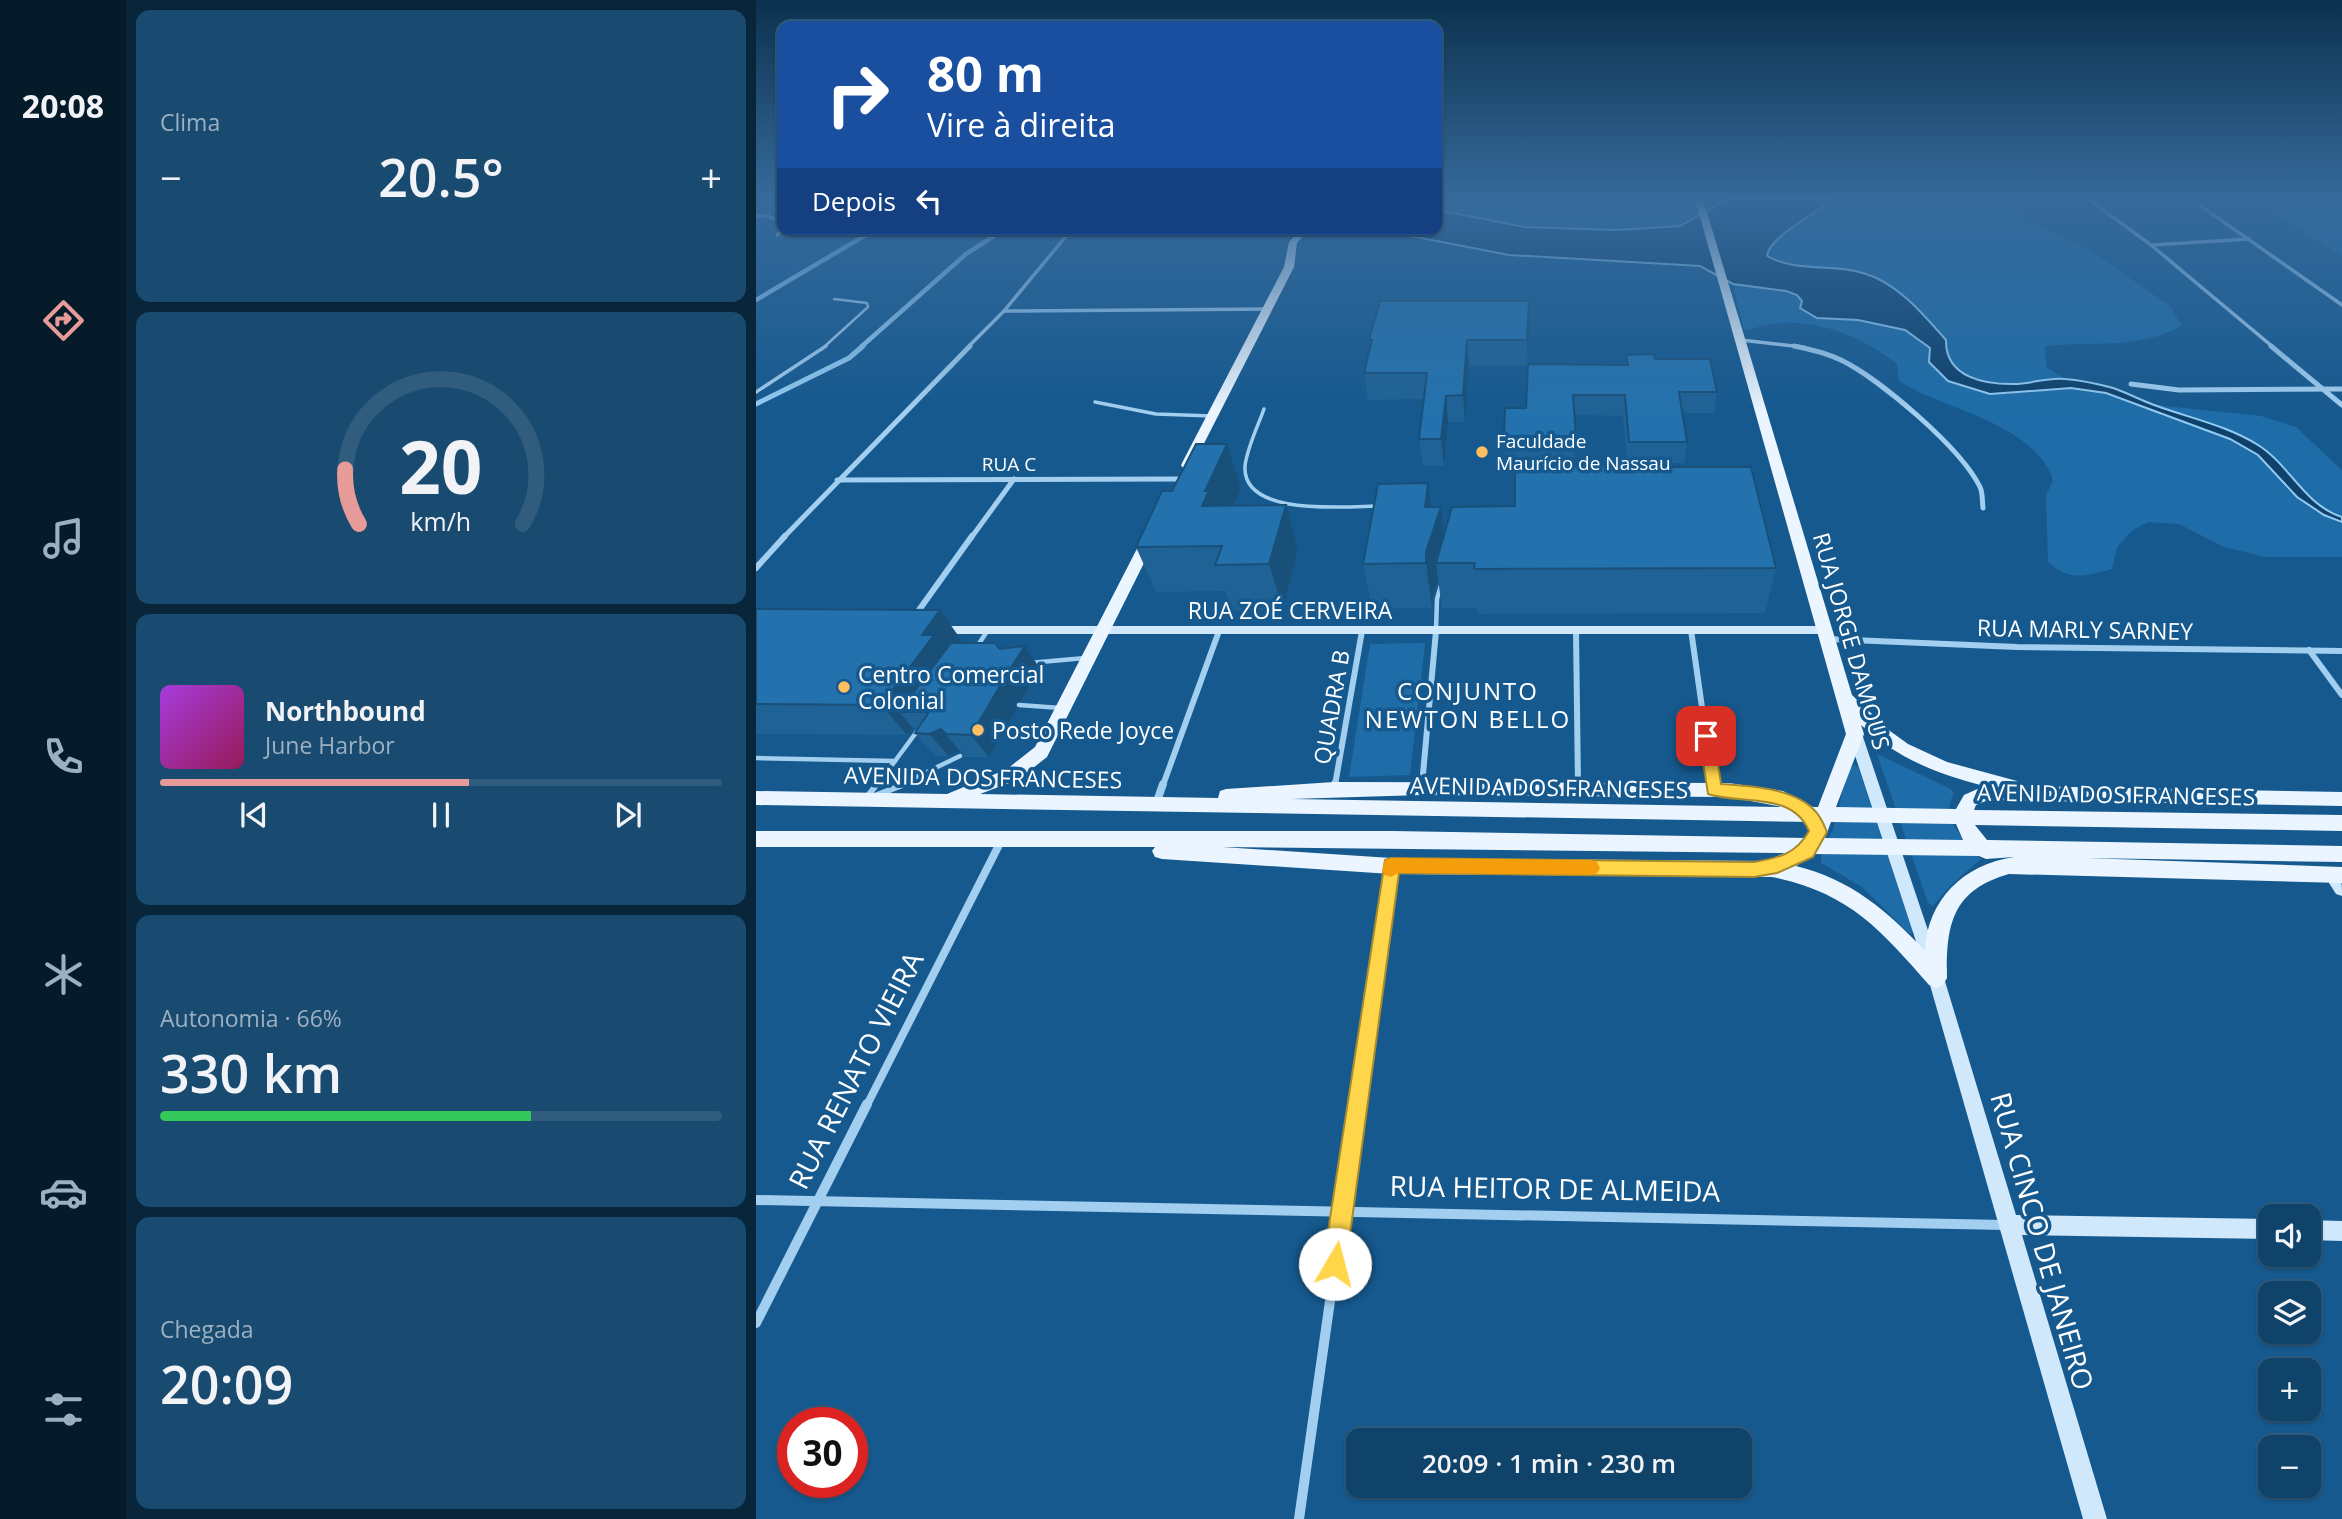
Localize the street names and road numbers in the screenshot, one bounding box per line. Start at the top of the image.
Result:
street label: RUA C [982,451,1036,477]
street label: RUA JORGE DAMOUS [1806,529,1898,753]
street label: RUA ZOÉ CERVEIRA [1188,594,1393,626]
street label: RUA MARLY SARNEY [1977,611,2193,647]
street label: QUADRA B [1305,647,1357,767]
street label: AVENIDA DOS FRANCESES [844,759,1122,795]
street label: AVENIDA DOS FRANCESES [1410,769,1688,805]
street label: AVENIDA DOS FRANCESES [1977,776,2255,812]
street label: RUA RENATO VIEIRA [779,945,931,1195]
street label: RUA CINCO DE JANEIRO [1982,1088,2104,1394]
street label: RUA HEITOR DE ALMEIDA [1389,1166,1721,1210]

